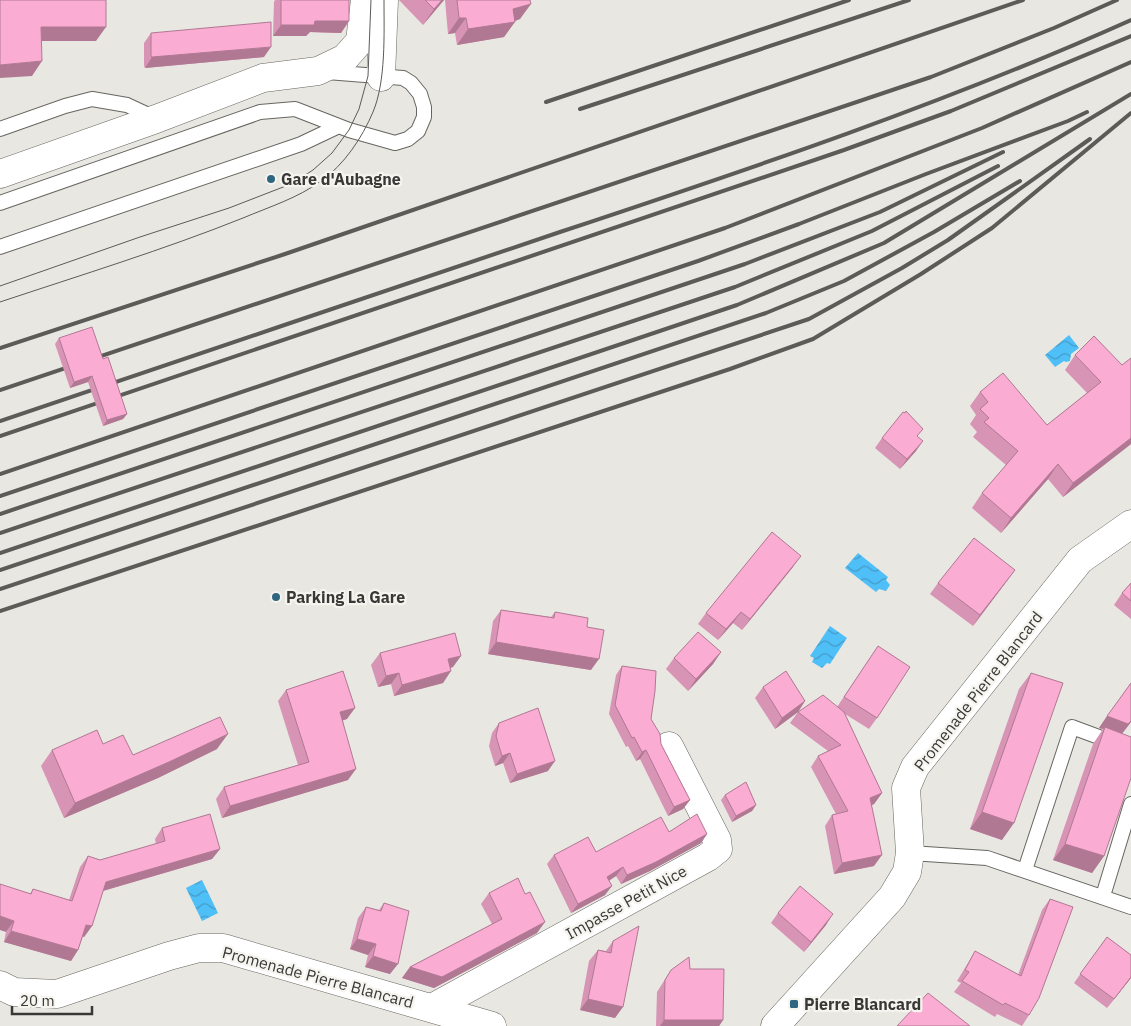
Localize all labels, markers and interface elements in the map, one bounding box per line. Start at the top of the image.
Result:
place label: Gare d'Aubagne [281,169,401,189]
marker: Gare d'Aubagne [265,173,277,185]
place label: Parking La Gare [286,587,405,607]
marker: Parking La Gare [270,591,282,603]
street label: Promenade Pierre Blancard [909,607,1047,775]
street label: Impasse Petit Nice [562,860,690,944]
street label: Promenade Pierre Blancard [220,942,416,1012]
scale bar [12,984,92,1016]
text: 20 m [20,991,55,1010]
place label: Pierre Blancard [804,994,921,1014]
marker: Pierre Blancard [788,998,800,1010]

